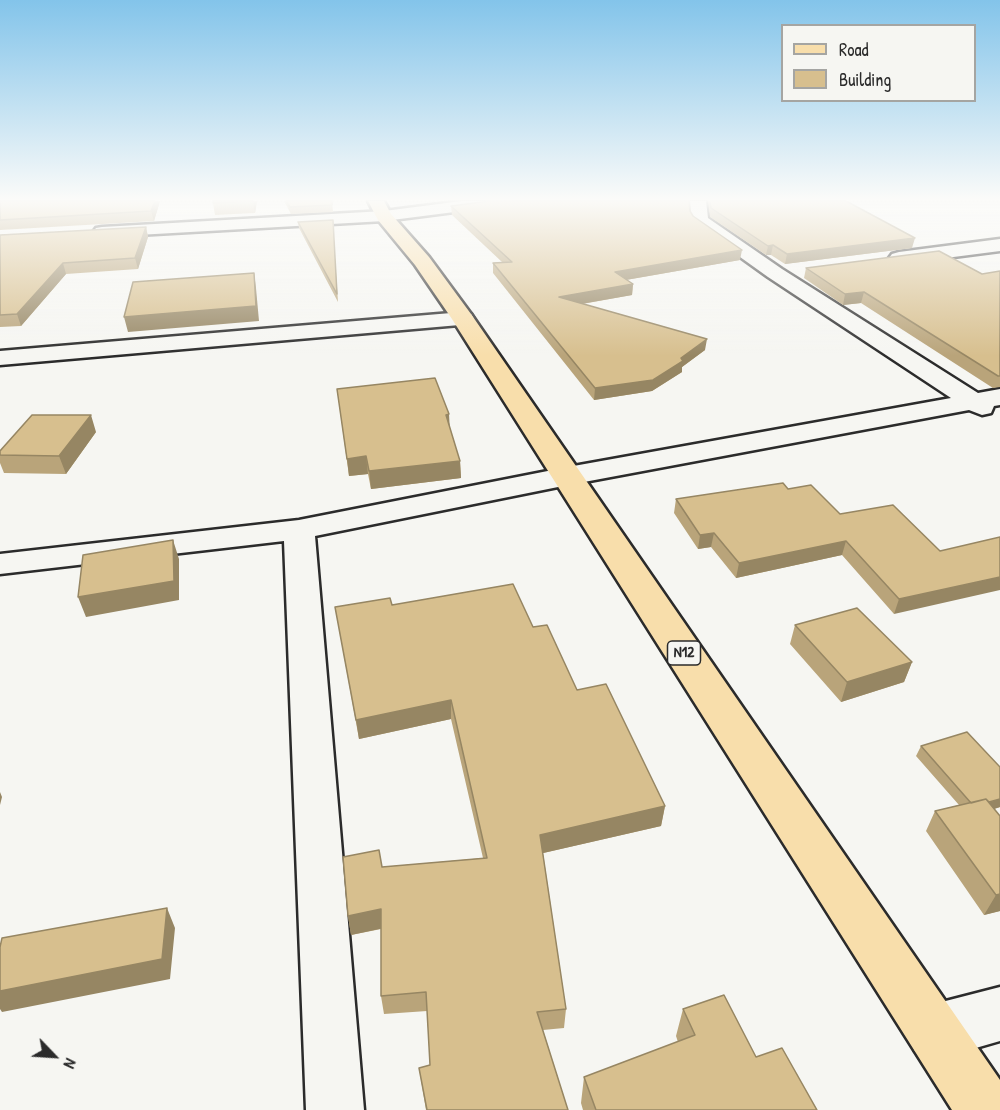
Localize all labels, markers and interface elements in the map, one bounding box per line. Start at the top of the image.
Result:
legend [781,24,976,102]
text: Road [839,37,869,62]
text: Building [839,67,891,92]
road number: N12 [668,641,700,665]
north arrow [24,1026,84,1086]
text: N [59,1055,82,1072]

